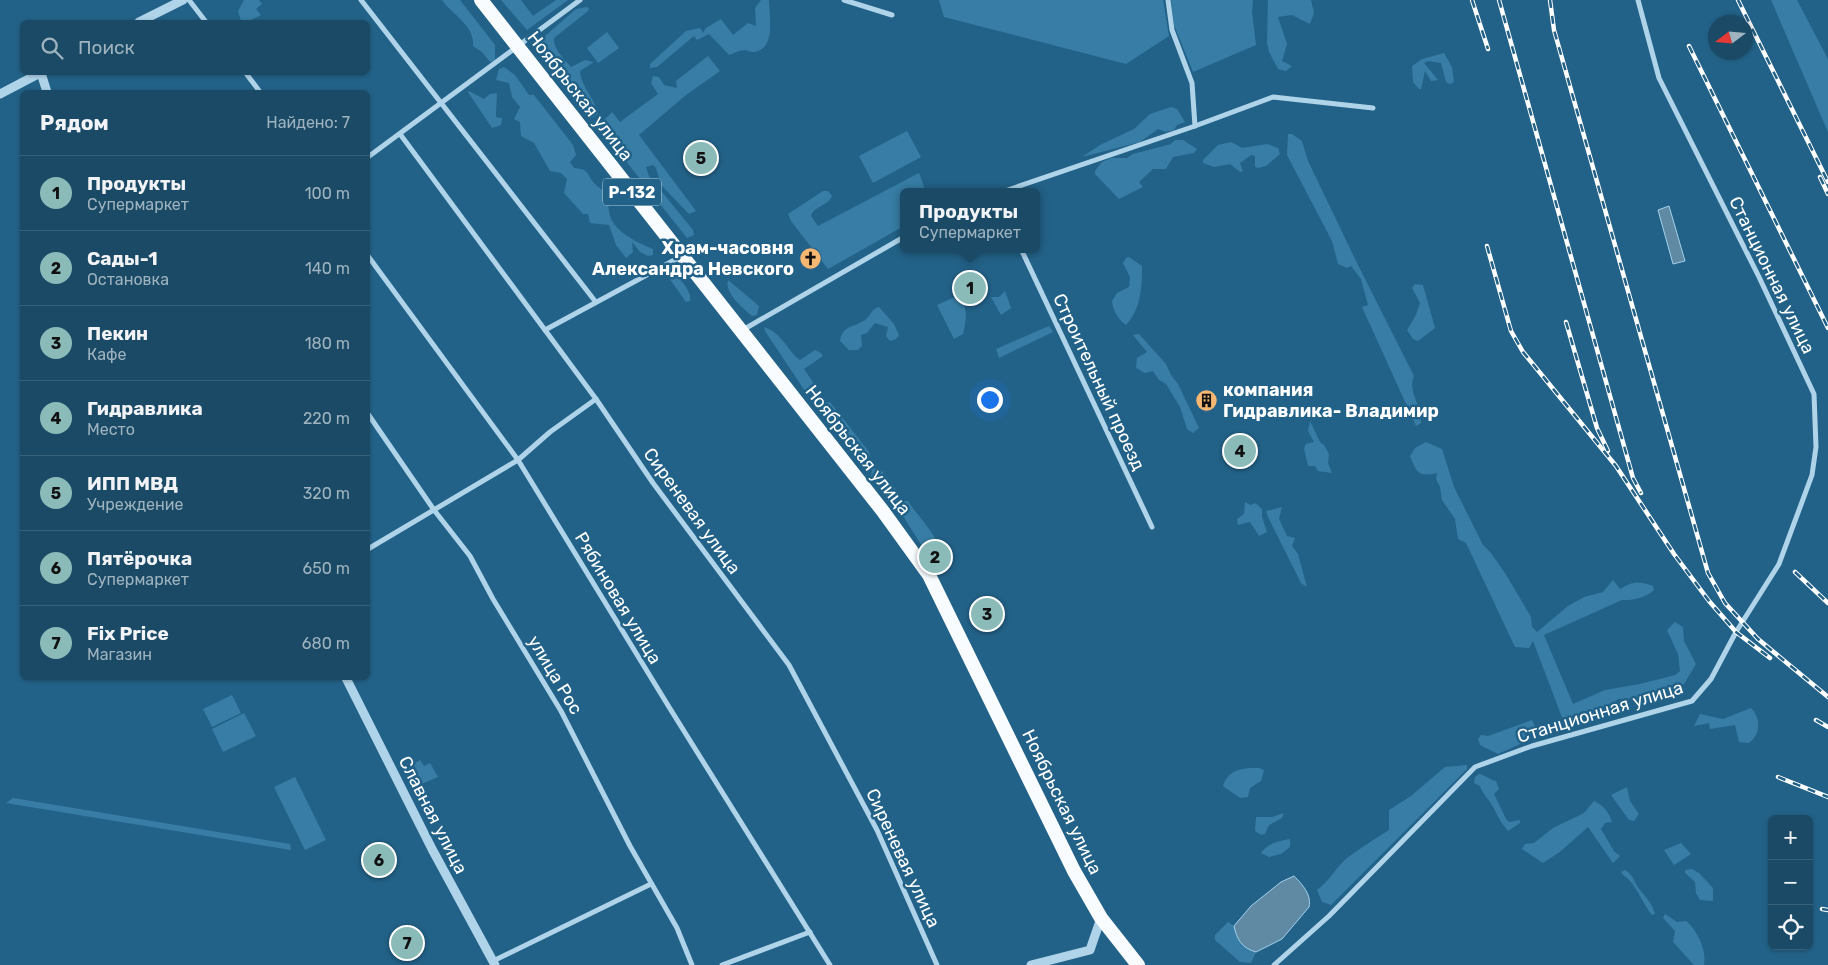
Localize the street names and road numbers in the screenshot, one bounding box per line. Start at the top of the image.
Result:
street label: Ноябрьская улица [522,27,638,165]
road number: Р-132 [603,178,661,206]
street label: Станционная улица [1724,193,1820,357]
street label: Строительный проезд [1048,290,1150,474]
street label: Ноябрьская улица [800,381,916,519]
street label: Сиреневая улица [639,444,745,578]
street label: Рябиновая улица [570,528,666,668]
street label: улица Рос [523,632,587,718]
street label: Станционная улица [1514,676,1686,748]
street label: Ноябрьская улица [1017,726,1107,878]
street label: Славная улица [394,752,472,878]
street label: Сиреневая улица [861,785,945,931]

